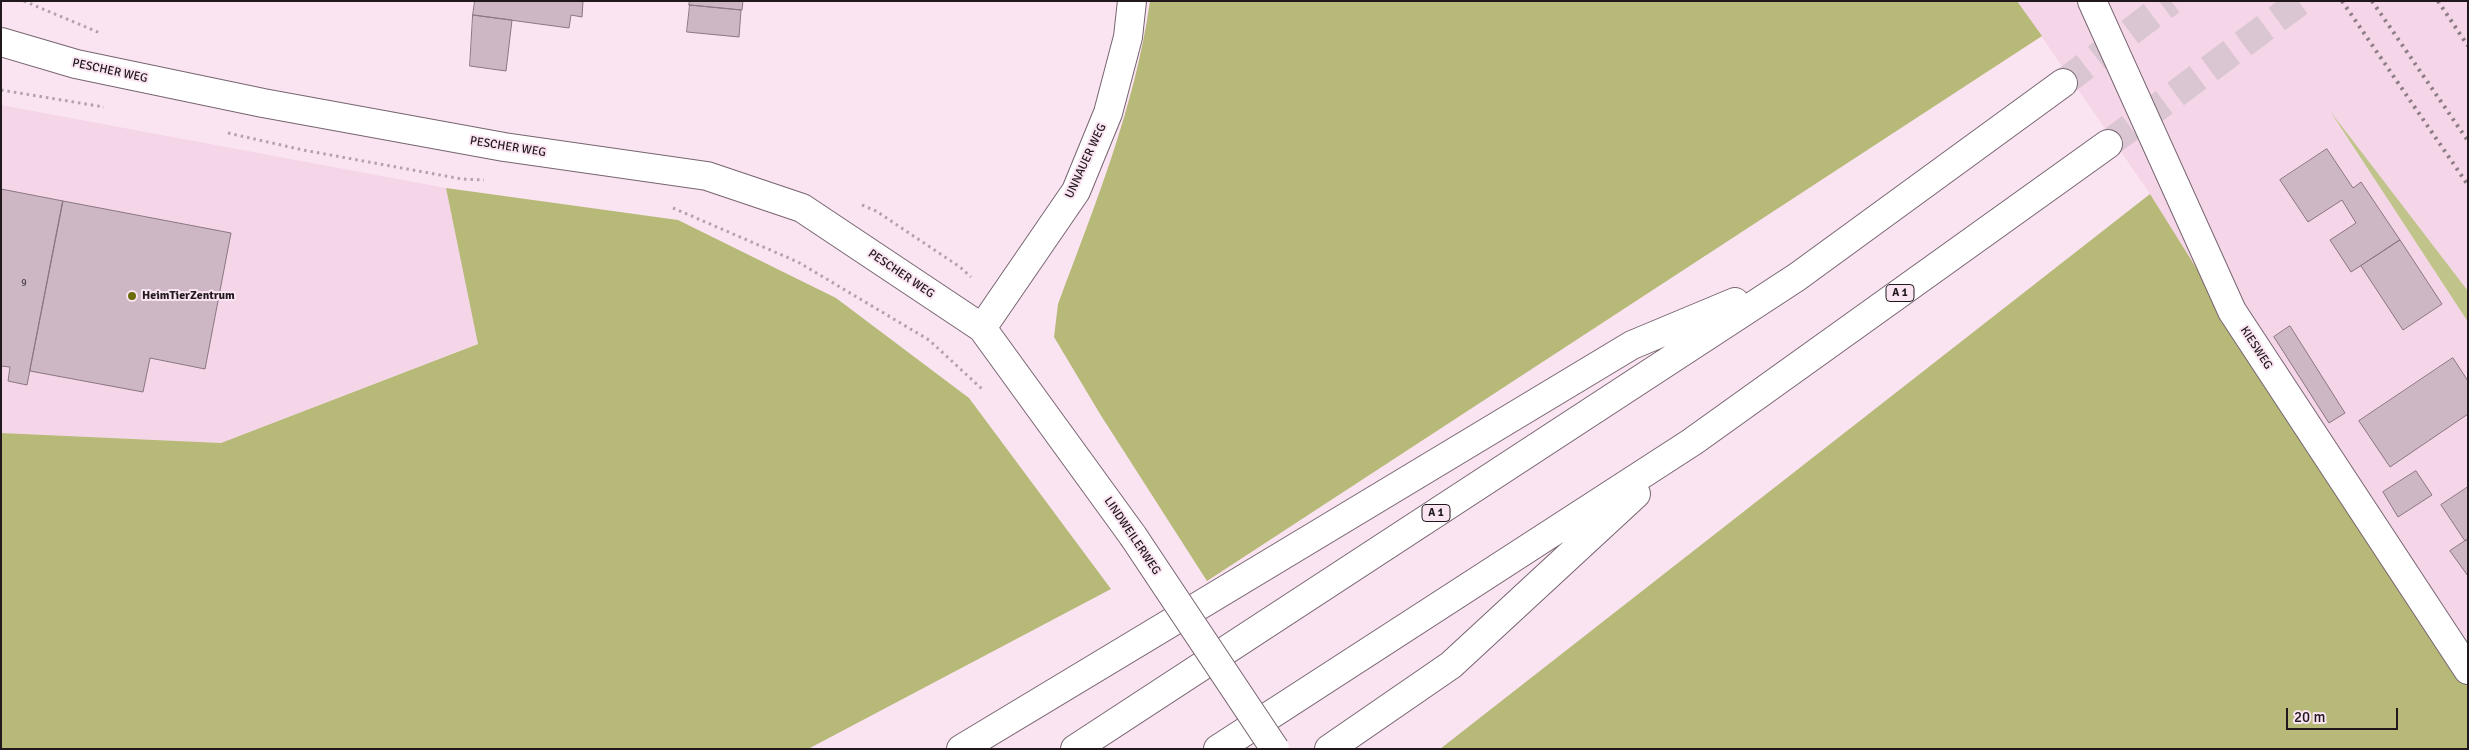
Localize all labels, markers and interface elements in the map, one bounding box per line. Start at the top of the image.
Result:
street label: PESCHER WEG [71,56,149,86]
street label: UNNAUER WEG [1062,121,1110,201]
street label: PESCHER WEG [469,134,547,160]
street label: PESCHER WEG [865,247,937,301]
house number: 9 [21,277,27,289]
road number: A 1 [1886,284,1914,302]
place label: HeimTierZentrum [142,289,235,303]
marker: HeimTierZentrum [126,290,138,302]
street label: KIESWEG [2237,324,2275,372]
street label: LINDWEILERWEG [1101,494,1163,578]
road number: A 1 [1422,504,1450,522]
scale bar [2289,698,2402,730]
text: 20 m [2294,708,2325,726]

